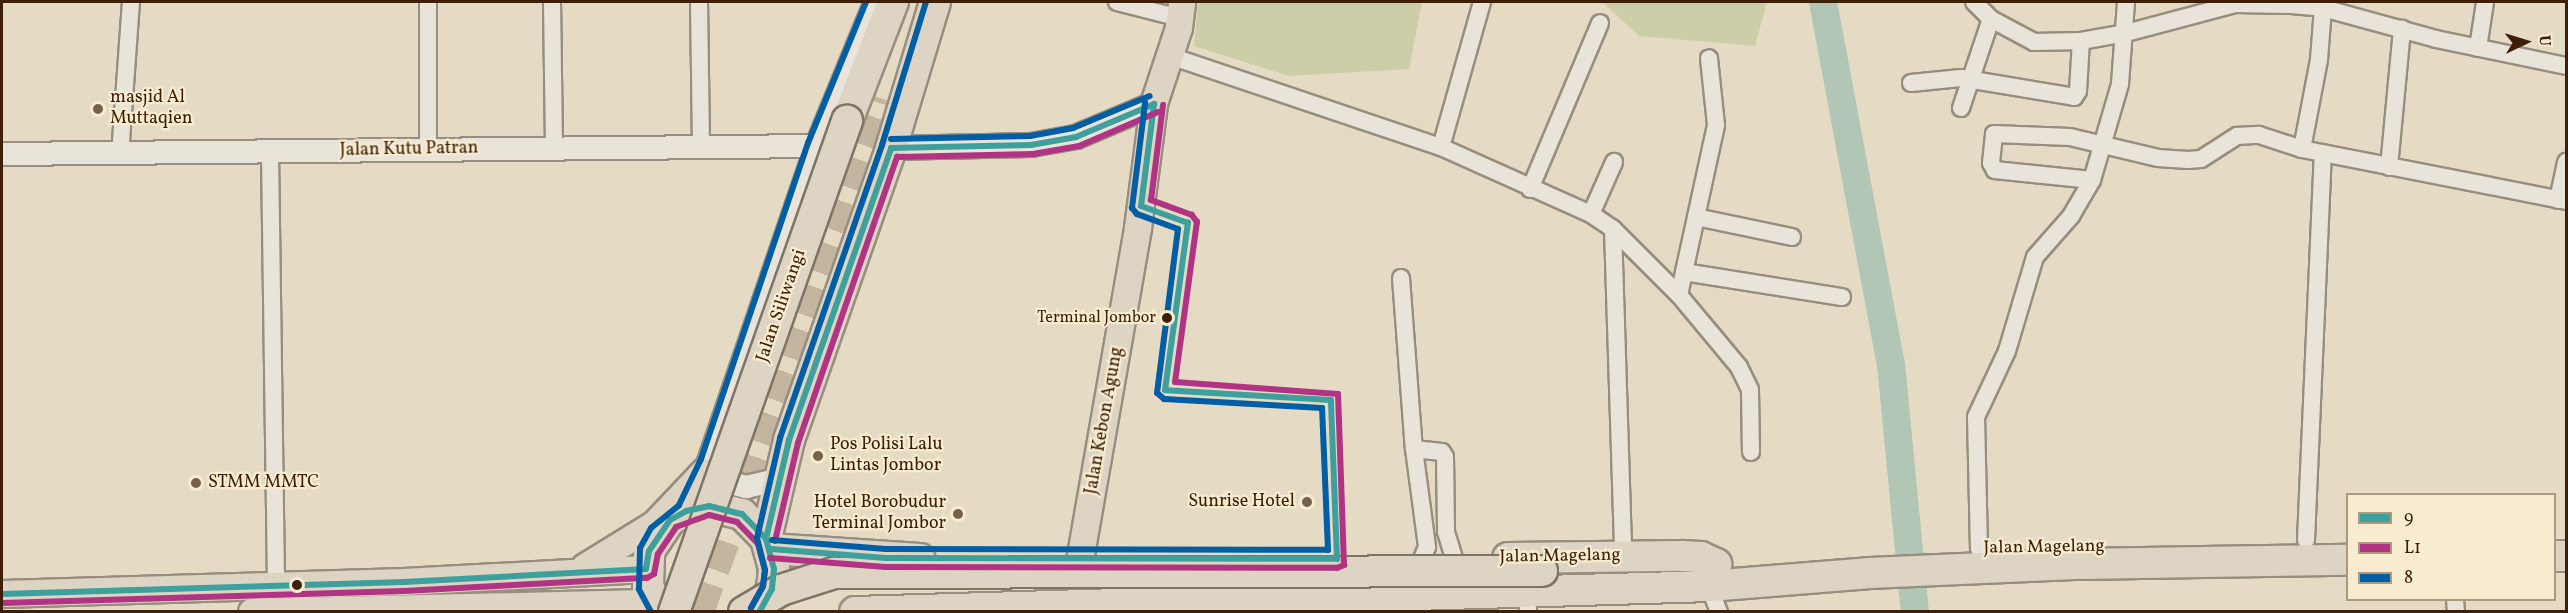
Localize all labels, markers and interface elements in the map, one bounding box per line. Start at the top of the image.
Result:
north arrow [2496,12,2556,72]
text: U [2533,34,2555,47]
place label: masjid Al Muttaqien [110,88,192,130]
marker: masjid Al Muttaqien [91,102,105,116]
street label: Jalan Kutu Patran [339,138,479,162]
street label: Jalan Siliwangi [753,247,811,365]
place label: Terminal Jombor [1037,308,1156,328]
marker: Terminal Jombor [1161,312,1173,324]
street label: Jalan Kebon Agung [1081,346,1129,496]
place label: Pos Polisi Lalu Lintas Jombor [830,435,943,478]
marker: Pos Polisi Lalu Lintas Jombor [811,449,825,463]
place label: STMM MMTC [208,472,319,494]
marker: STMM MMTC [189,476,203,490]
place label: Sunrise Hotel [1188,491,1295,513]
place label: Hotel Borobudur Terminal Jombor [812,493,946,536]
legend [2346,493,2556,601]
marker: Sunrise Hotel [1300,495,1314,509]
text: 9 [2404,506,2413,531]
marker: Hotel Borobudur Terminal Jombor [951,507,965,521]
street label: Jalan Magelang [1983,536,2105,560]
text: L1 [2404,536,2421,561]
street label: Jalan Magelang [1499,545,1621,569]
text: 8 [2404,566,2413,591]
unlabelled marker [291,579,303,591]

